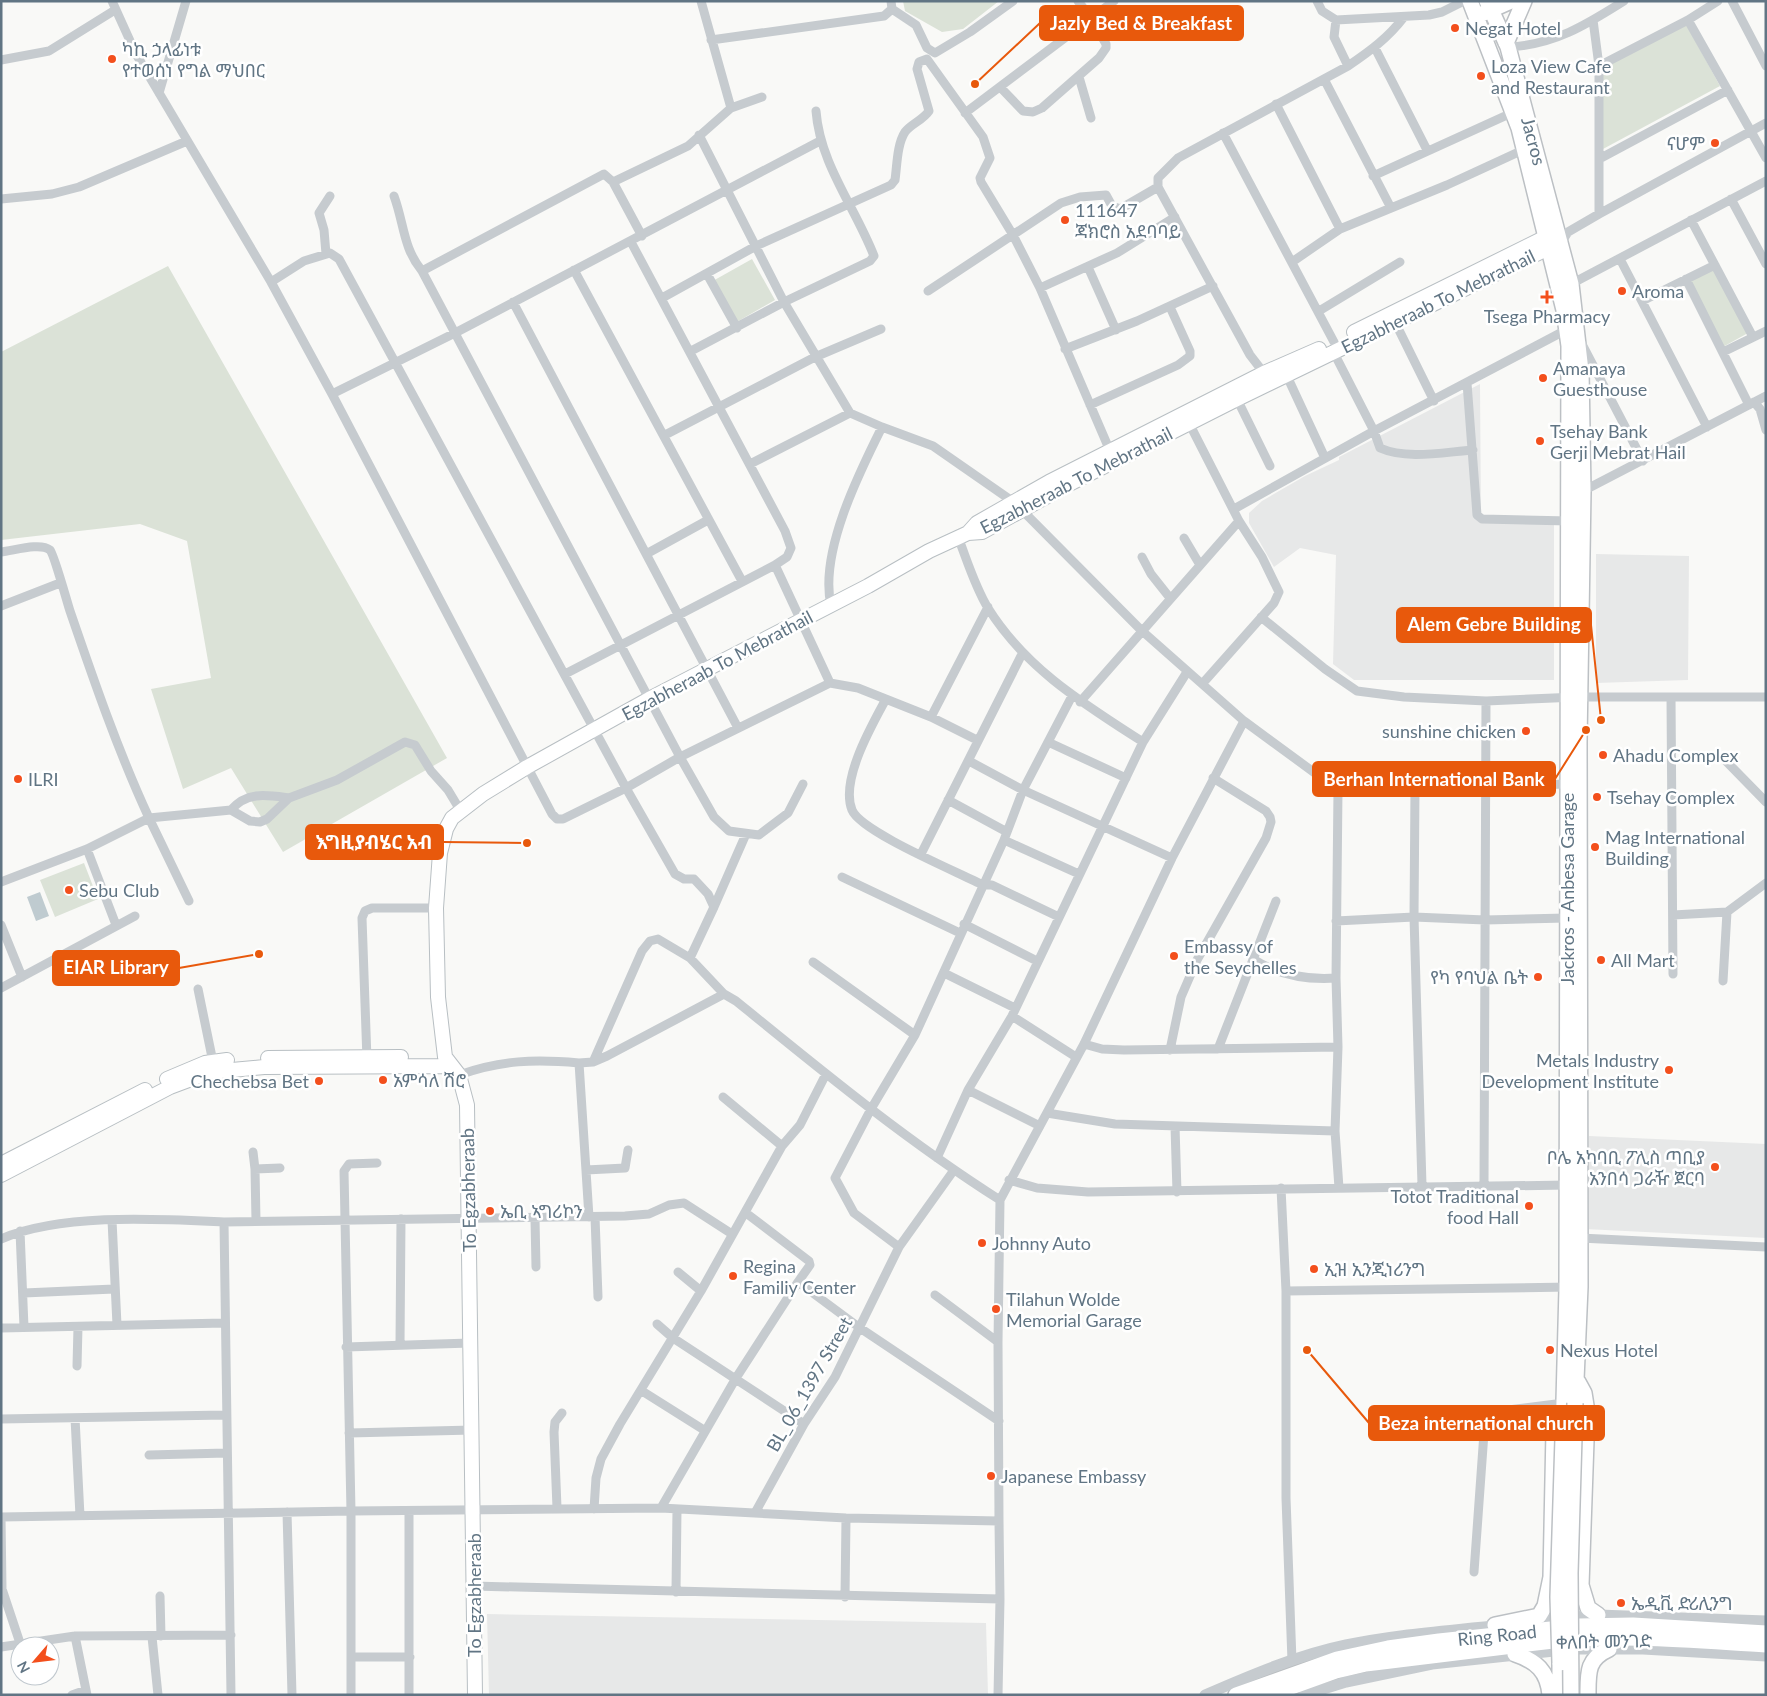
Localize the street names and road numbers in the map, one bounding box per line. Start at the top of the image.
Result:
street label: Jacros [1517,114,1551,168]
street label: Egzabheraab To Mebrathail [1337,244,1539,358]
street label: Egzabheraab To Mebrathail [976,422,1176,538]
street label: Egzabheraab To Mebrathail [618,605,816,725]
street label: Jackros - Anbesa Garage [1556,793,1578,985]
street label: To Egzabheraab [456,1128,480,1252]
street label: BL_06_1397 Street [761,1312,857,1455]
street label: To Egzabheraab [463,1533,485,1657]
street label: Ring Road [1456,1620,1538,1650]
street label: ቀለበት መንገድ [1556,1629,1653,1653]

